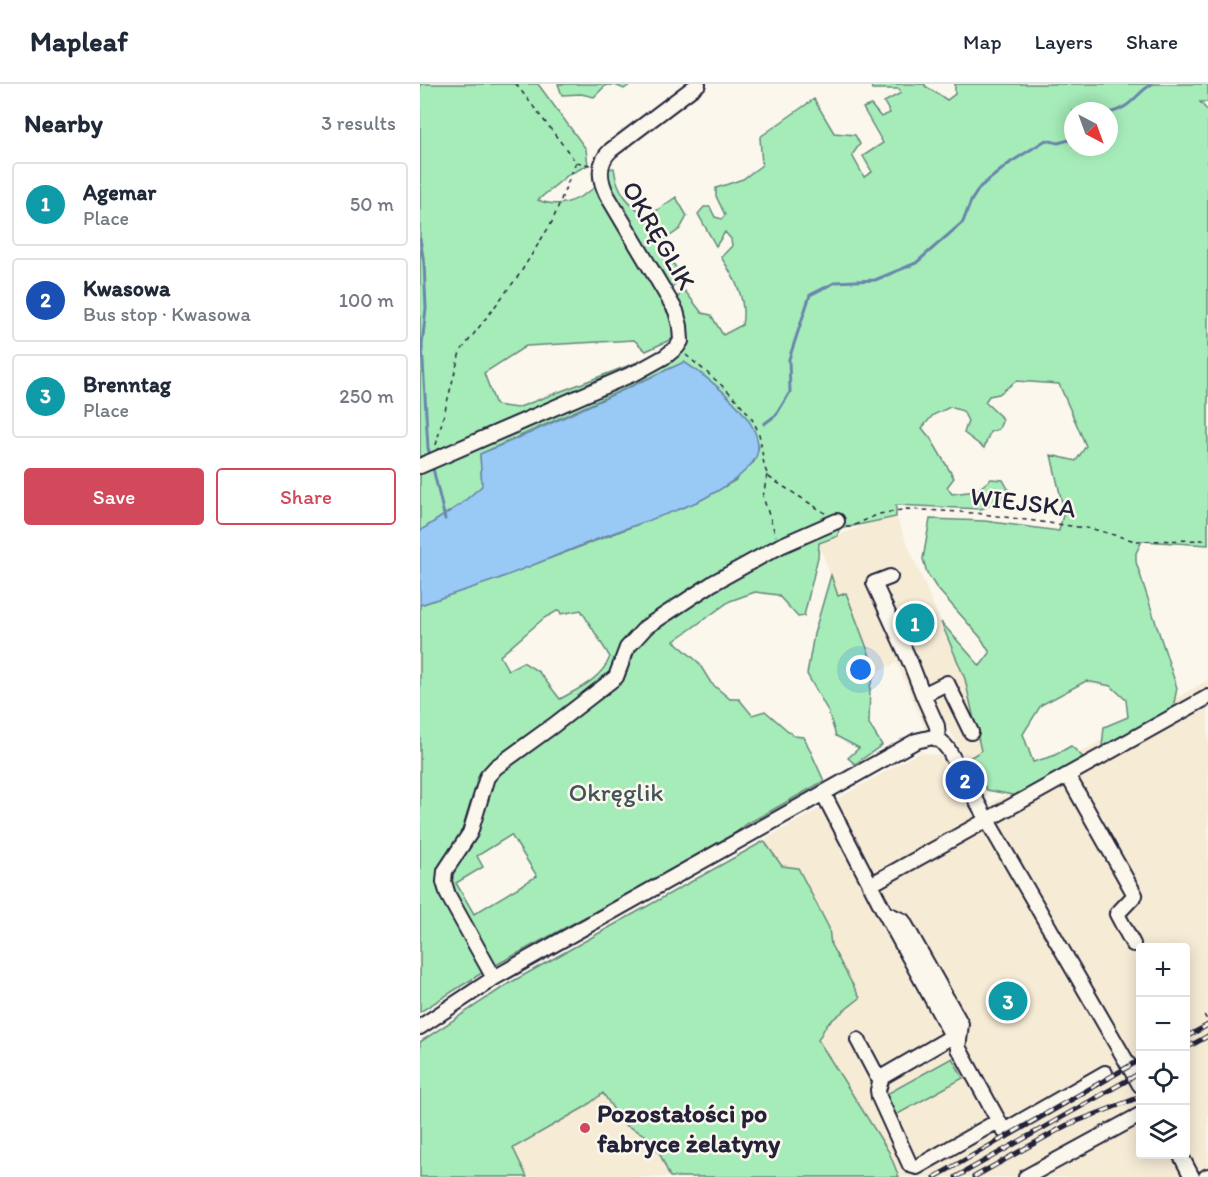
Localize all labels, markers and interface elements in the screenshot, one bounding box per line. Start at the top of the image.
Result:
text: Mapleaf [30,24,128,58]
text: Map [963,29,1002,54]
text: Layers [1035,29,1093,54]
text: Share [1126,29,1178,54]
north arrow [1064,102,1118,156]
text: Nearby [24,107,103,139]
text: 3 results [321,111,396,135]
street label: OKRĘGLIK [615,175,703,295]
text: Agemar [83,179,156,206]
text: 1 [41,192,50,216]
text: 50 m [350,192,394,216]
text: Place [83,206,129,230]
text: Kwasowa [83,275,170,302]
text: 2 [40,288,51,312]
text: 100 m [339,288,394,312]
text: Bus stop · Kwasowa [83,302,251,326]
text: Brenntag [83,371,171,398]
text: 3 [40,384,51,408]
text: 250 m [339,384,394,408]
text: Place [83,398,129,422]
button: Save [24,468,204,525]
button: Share [216,468,396,525]
street label: WIEJSKA [968,480,1078,524]
pin: 1 [896,600,934,646]
your location [846,655,875,684]
pin: 2 [946,758,984,802]
park label: Okręglik [568,776,664,808]
map controls [1136,943,1190,1159]
button: + [1136,943,1190,997]
pin: 3 [988,978,1028,1024]
button: − [1136,997,1190,1051]
button: locate [1136,1051,1190,1105]
place label: Pozostałości po fabryce żelatyny [597,1097,781,1159]
button: layers [1136,1105,1190,1159]
marker: Pozostałości po fabryce żelatyny [578,1121,592,1135]

